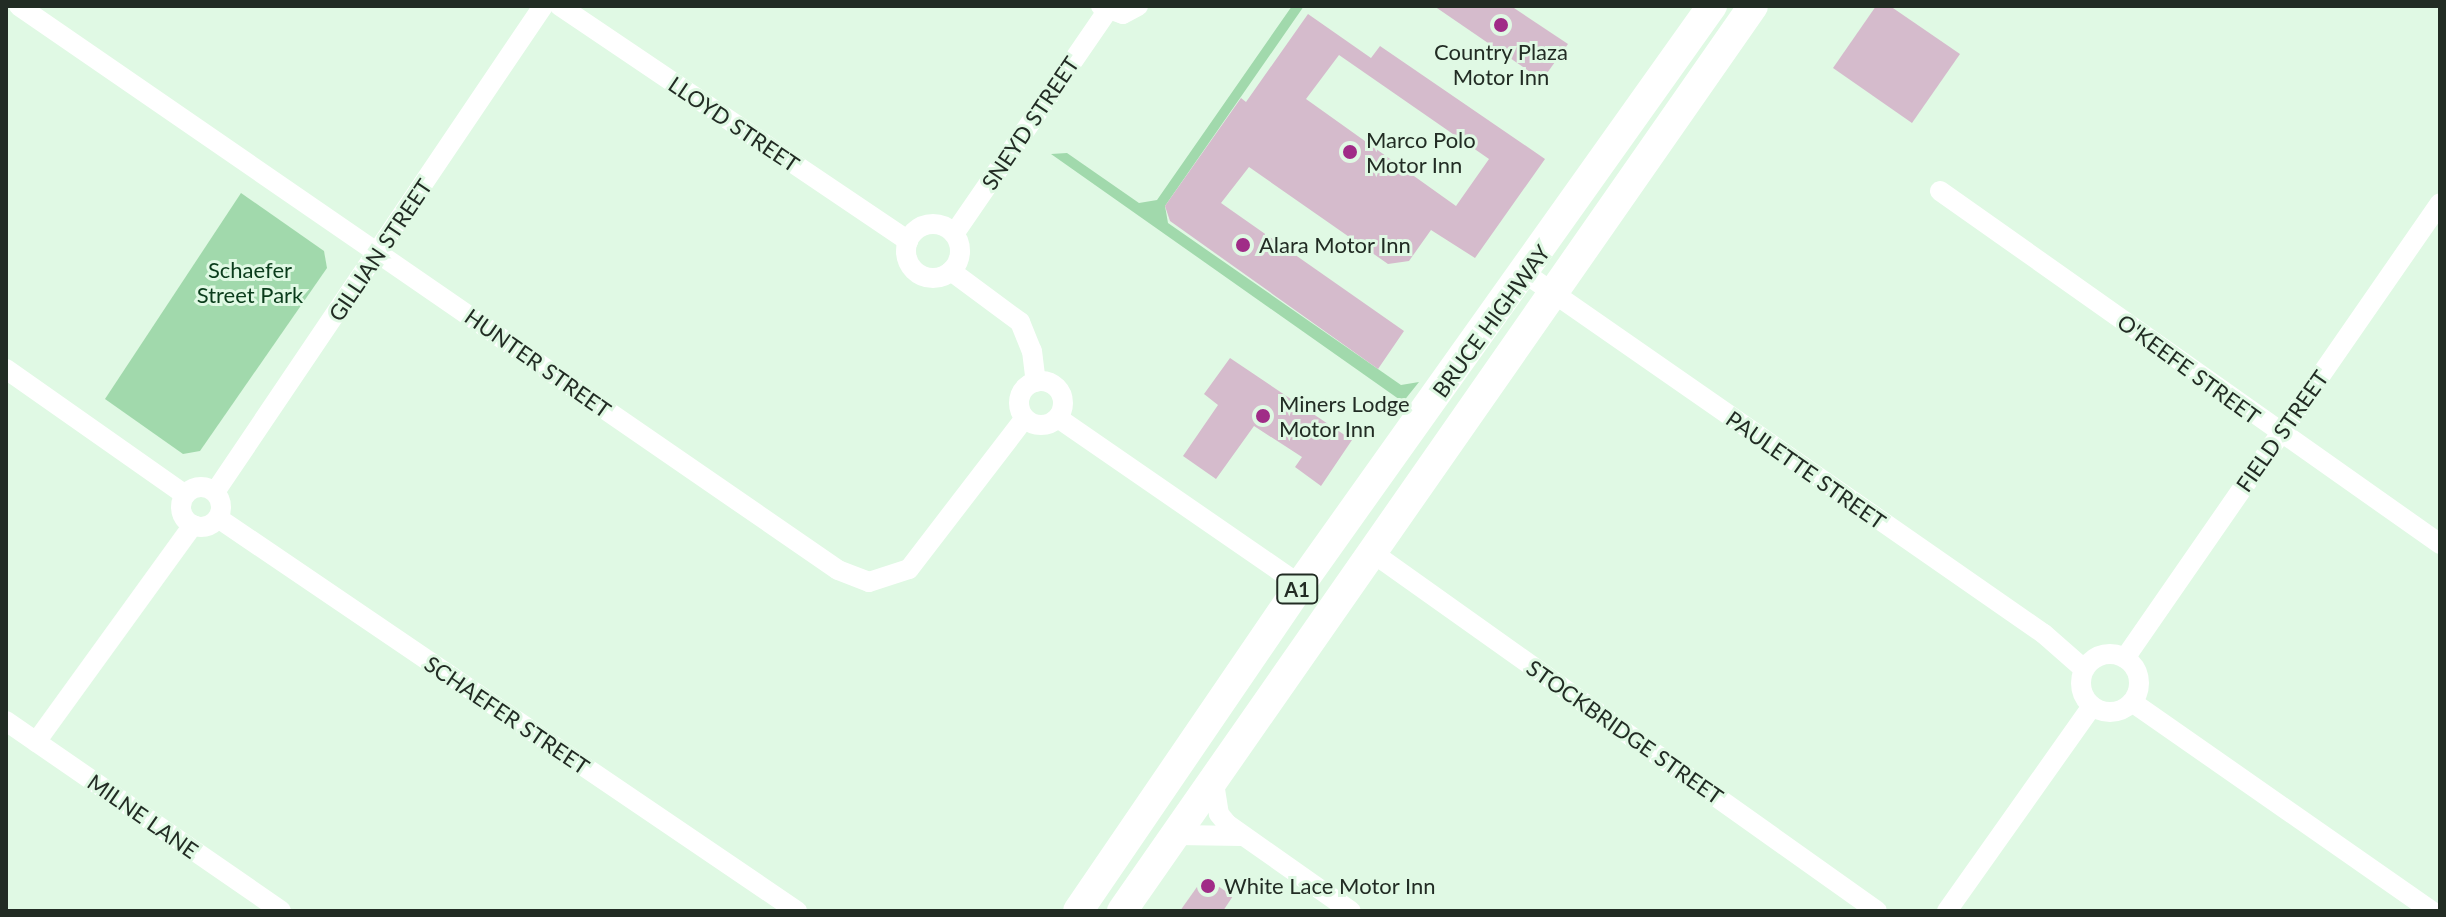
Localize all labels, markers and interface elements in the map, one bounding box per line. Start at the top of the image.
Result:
marker: Country Plaza Motor Inn [1492,16,1510,34]
place label: Country Plaza Motor Inn [1434,38,1568,90]
street label: SNEYD STREET [976,52,1084,194]
street label: LLOYD STREET [664,71,804,177]
place label: Marco Polo Motor Inn [1366,126,1476,178]
marker: Marco Polo Motor Inn [1341,143,1359,161]
street label: GILLIAN STREET [323,174,437,326]
place label: Alara Motor Inn [1259,232,1411,258]
marker: Alara Motor Inn [1234,236,1252,254]
street label: BRUCE HIGHWAY [1427,240,1555,402]
park label: Schaefer Street Park [197,256,303,308]
street label: HUNTER STREET [460,303,616,423]
street label: O'KEEFE STREET [2112,308,2266,430]
street label: FIELD STREET [2230,365,2334,497]
place label: Miners Lodge Motor Inn [1279,390,1410,442]
street label: PAULETTE STREET [1721,405,1891,535]
marker: Miners Lodge Motor Inn [1254,407,1272,425]
road number: A1 [1275,573,1319,605]
street label: SCHAEFER STREET [420,650,594,780]
street label: STOCKBRIDGE STREET [1522,654,1728,810]
street label: MILNE LANE [83,768,203,864]
place label: White Lace Motor Inn [1224,873,1436,899]
marker: White Lace Motor Inn [1199,877,1217,895]

